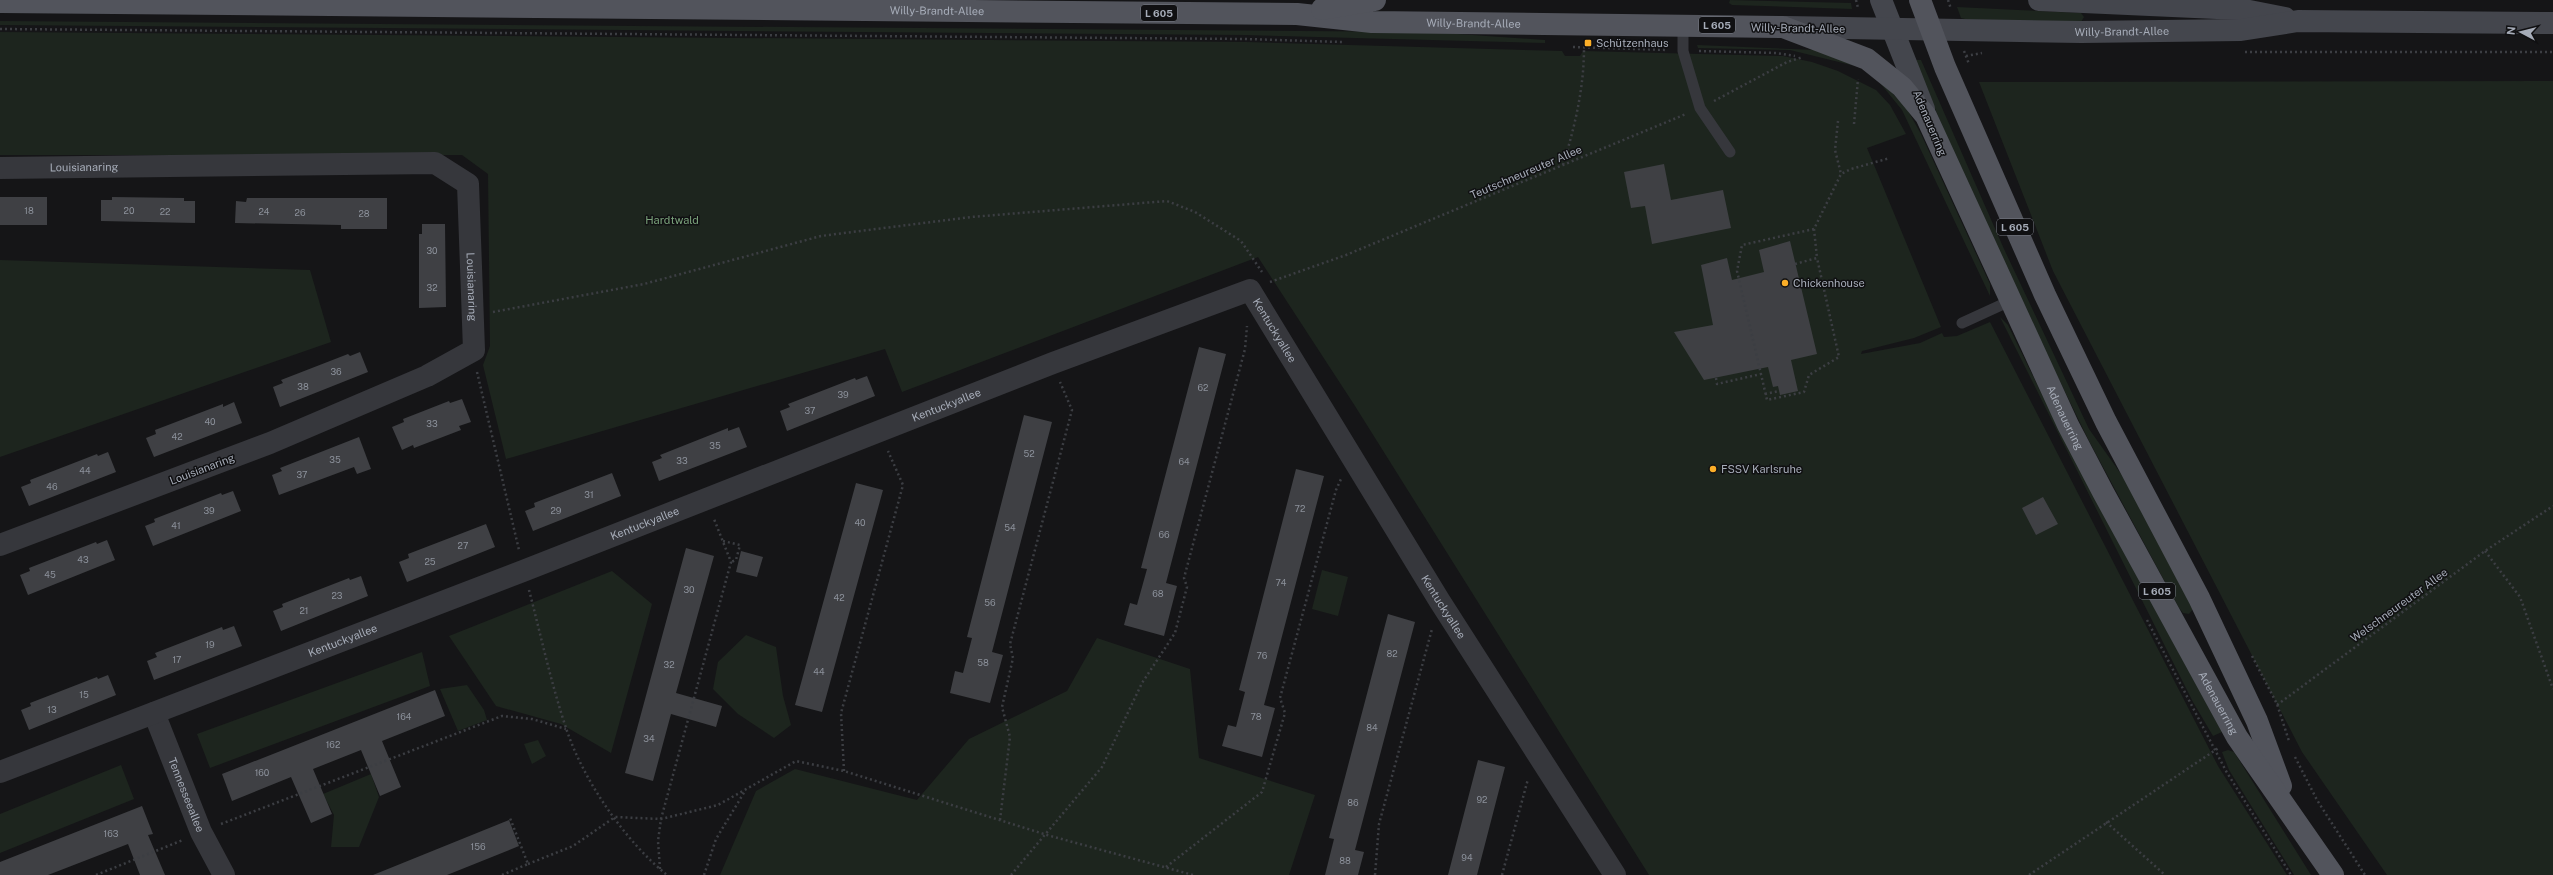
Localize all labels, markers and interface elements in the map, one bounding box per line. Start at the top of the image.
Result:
street label: Willy-Brandt-Allee [890,4,984,17]
road number: L 605 [1141,5,1177,21]
north arrow [2501,12,2541,52]
street label: Willy-Brandt-Allee [1426,17,1521,30]
road number: L 605 [1699,17,1735,33]
street label: Willy-Brandt-Allee [1751,21,1845,35]
street label: Willy-Brandt-Allee [2075,25,2169,38]
text: N [2505,26,2518,36]
place label: Schützenhaus [1596,37,1669,49]
marker: Schützenhaus [1583,38,1593,48]
street label: Adenauerring [1911,88,1949,158]
street label: Teutschneureuter Allee [1468,143,1584,201]
street label: Louisianaring [50,161,119,173]
house number: 18 [24,205,34,216]
house number: 20 [124,205,135,216]
house number: 22 [160,206,170,217]
house number: 24 [258,206,270,217]
house number: 26 [295,207,306,218]
house number: 28 [358,208,370,219]
park label: Hardtwald [645,214,699,226]
road number: L 605 [1997,219,2033,235]
house number: 30 [426,245,438,256]
street label: Louisianaring [464,252,479,321]
place label: Chickenhouse [1793,277,1865,289]
marker: Chickenhouse [1780,278,1790,288]
house number: 32 [426,282,438,293]
street label: Kentuckyallee [1250,296,1299,365]
house number: 36 [330,366,342,377]
house number: 38 [297,381,309,392]
house number: 62 [1198,382,1208,393]
street label: Adenauerring [2045,383,2086,452]
street label: Kentuckyallee [910,386,982,424]
house number: 39 [837,389,849,400]
house number: 37 [805,405,815,416]
house number: 40 [204,416,216,427]
house number: 33 [426,418,438,429]
house number: 42 [171,431,183,442]
house number: 35 [709,440,721,451]
house number: 52 [1023,448,1035,459]
street label: Louisianaring [168,451,236,487]
house number: 35 [329,454,341,465]
house number: 33 [676,455,688,466]
house number: 64 [1178,456,1190,467]
place label: FSSV Karlsruhe [1721,463,1802,475]
marker: FSSV Karlsruhe [1708,464,1718,474]
house number: 44 [79,465,91,476]
house number: 37 [297,469,307,480]
house number: 46 [46,481,58,492]
house number: 31 [584,489,594,500]
house number: 72 [1295,503,1305,514]
street label: Kentuckyallee [609,504,681,542]
house number: 39 [203,505,215,516]
house number: 29 [551,505,562,516]
house number: 40 [854,517,866,528]
house number: 41 [171,520,181,531]
house number: 54 [1004,522,1016,533]
house number: 66 [1158,529,1170,540]
house number: 27 [458,540,468,551]
house number: 43 [77,554,89,565]
house number: 25 [424,556,436,567]
street label: Welschneureuter Allee [2348,566,2450,644]
house number: 45 [44,569,56,580]
street label: Kentuckyallee [1419,573,1468,641]
house number: 74 [1276,577,1287,588]
road number: L 605 [2139,583,2175,599]
house number: 30 [683,584,695,595]
house number: 68 [1152,588,1164,599]
house number: 23 [331,590,343,601]
house number: 42 [833,592,845,603]
house number: 56 [984,597,996,608]
house number: 21 [299,605,309,616]
street label: Kentuckyallee [306,622,379,659]
house number: 19 [205,639,215,650]
house number: 82 [1386,648,1398,659]
house number: 76 [1257,650,1268,661]
house number: 17 [172,654,182,665]
house number: 58 [977,657,989,668]
house number: 32 [663,659,675,670]
house number: 44 [813,666,825,677]
street label: Adenauerring [2196,669,2241,737]
house number: 15 [79,689,89,700]
house number: 13 [47,704,57,715]
house number: 164 [397,711,412,722]
house number: 78 [1250,711,1262,722]
house number: 84 [1366,722,1378,733]
house number: 34 [643,733,655,744]
house number: 162 [326,739,340,750]
street label: Tennesseeallee [166,756,206,834]
house number: 160 [255,767,270,778]
house number: 92 [1477,794,1487,805]
house number: 86 [1347,797,1359,808]
house number: 163 [104,828,119,839]
house number: 156 [470,841,486,852]
house number: 94 [1461,852,1473,863]
house number: 88 [1339,855,1351,866]

